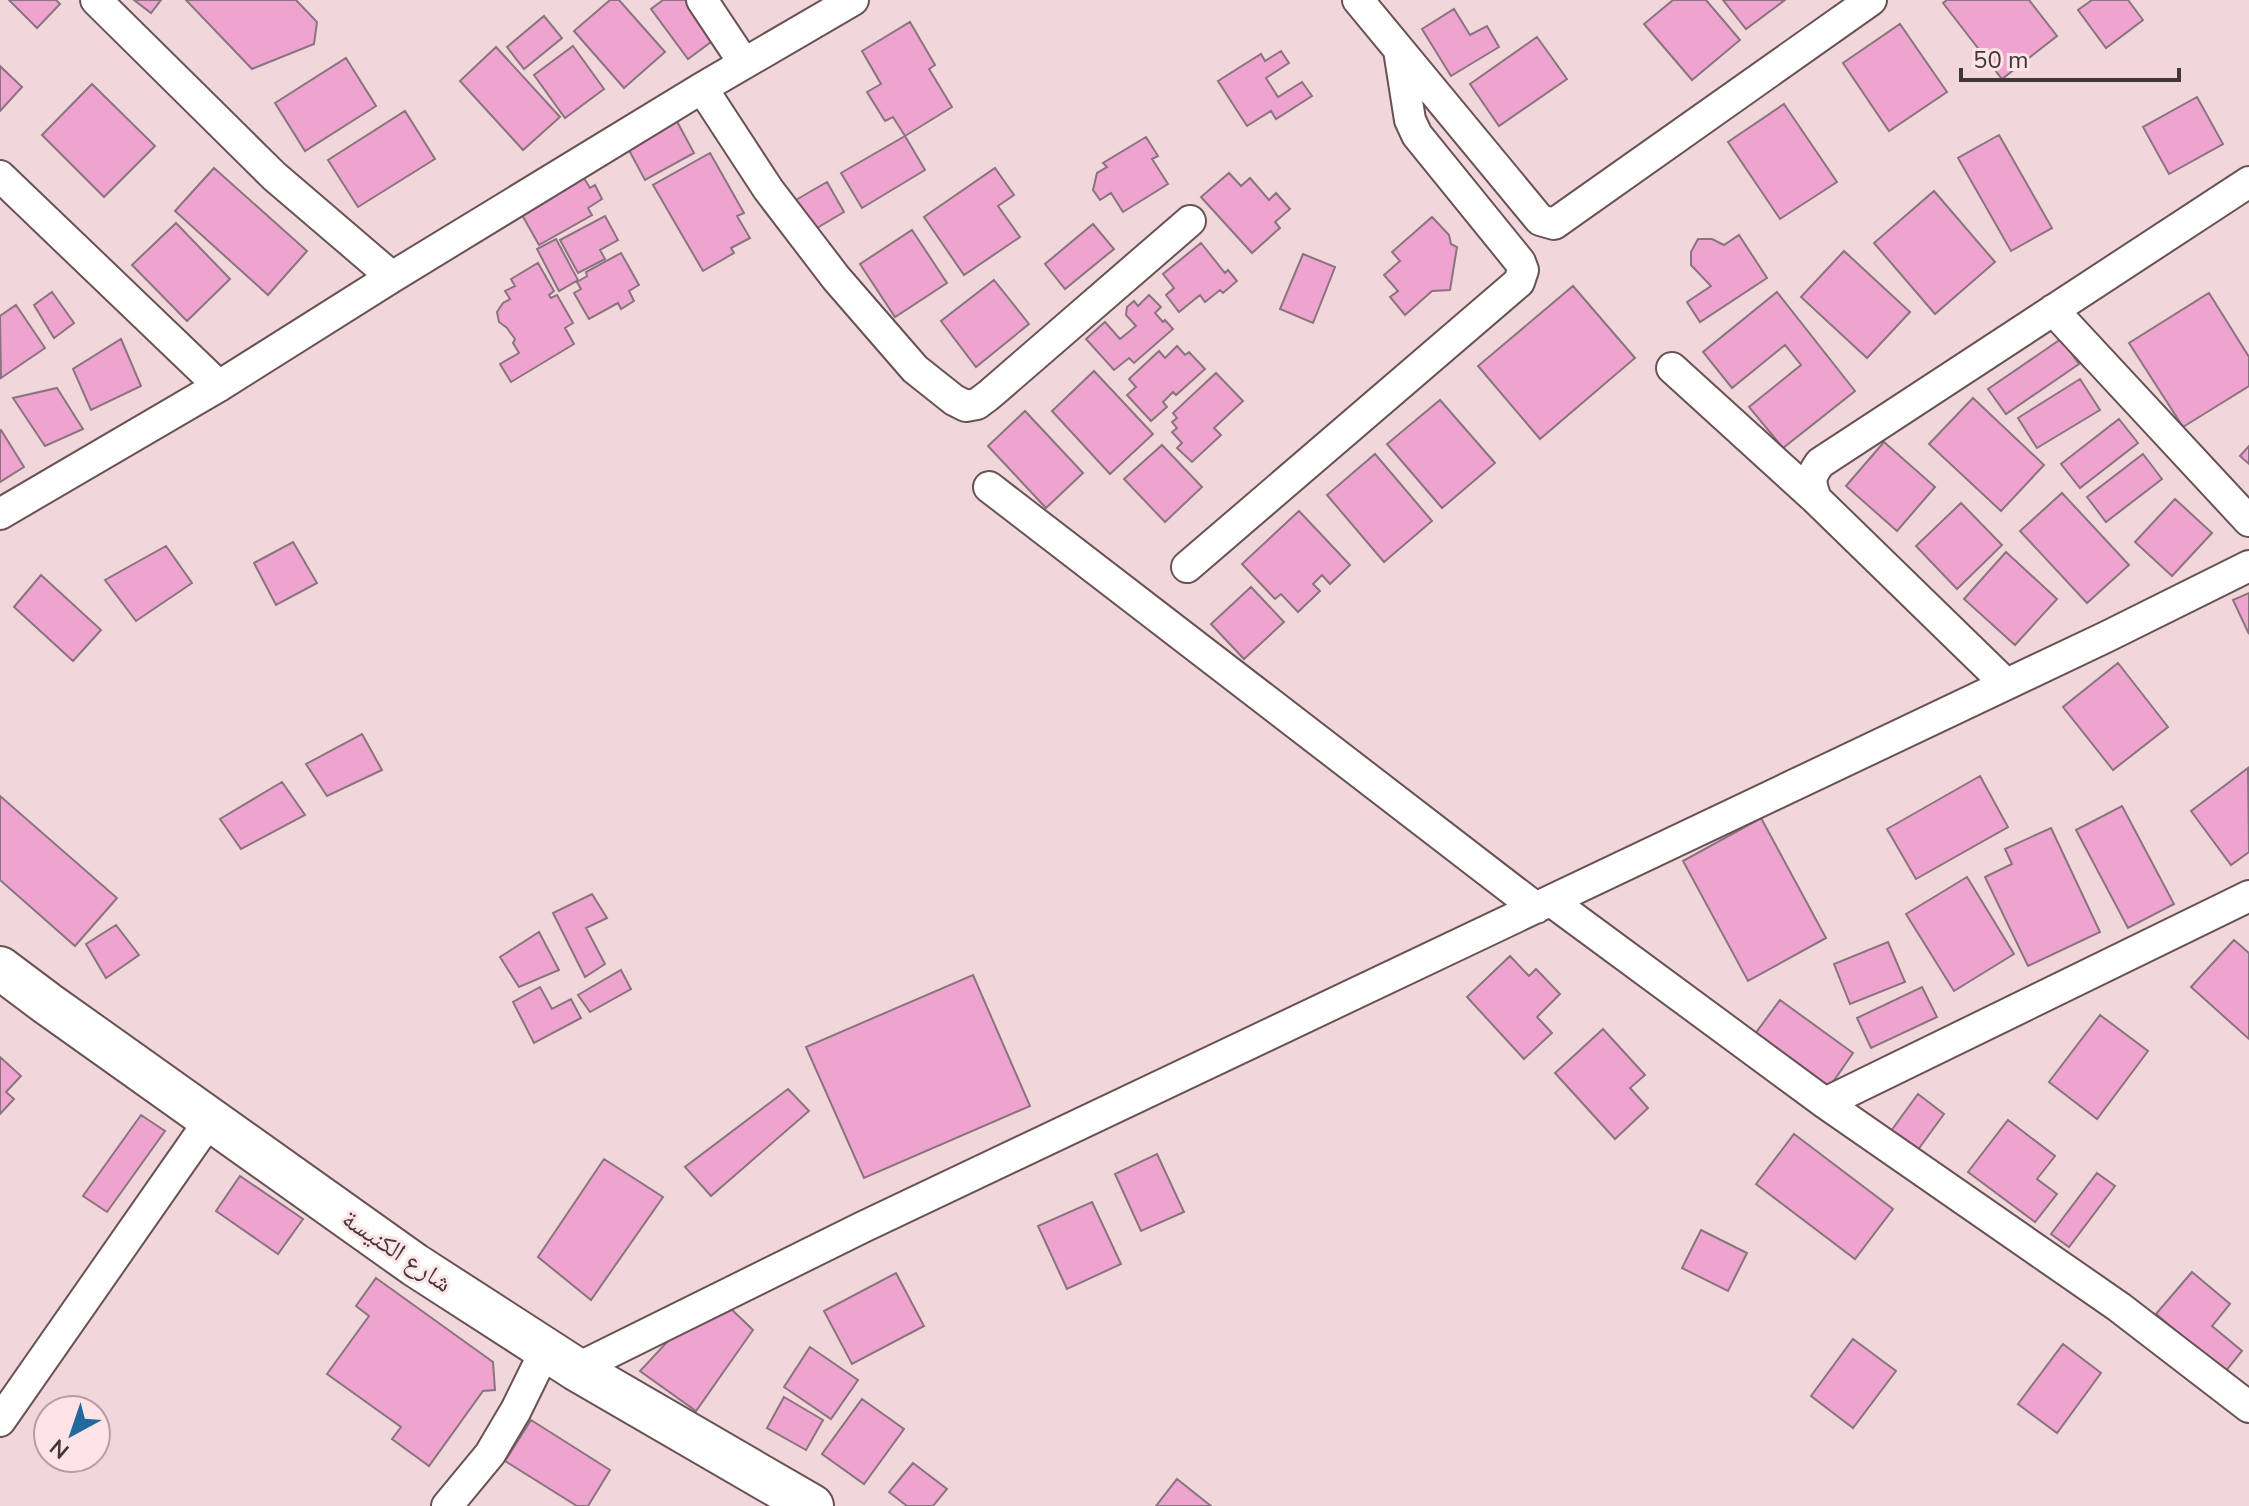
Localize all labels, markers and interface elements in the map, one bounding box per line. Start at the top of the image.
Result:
scale bar [1961,32,2179,82]
text: 50 m [1973,44,2029,76]
street label: شارع الكنيسة [335,1201,459,1301]
north arrow [32,1394,112,1474]
text: N [44,1432,76,1465]

